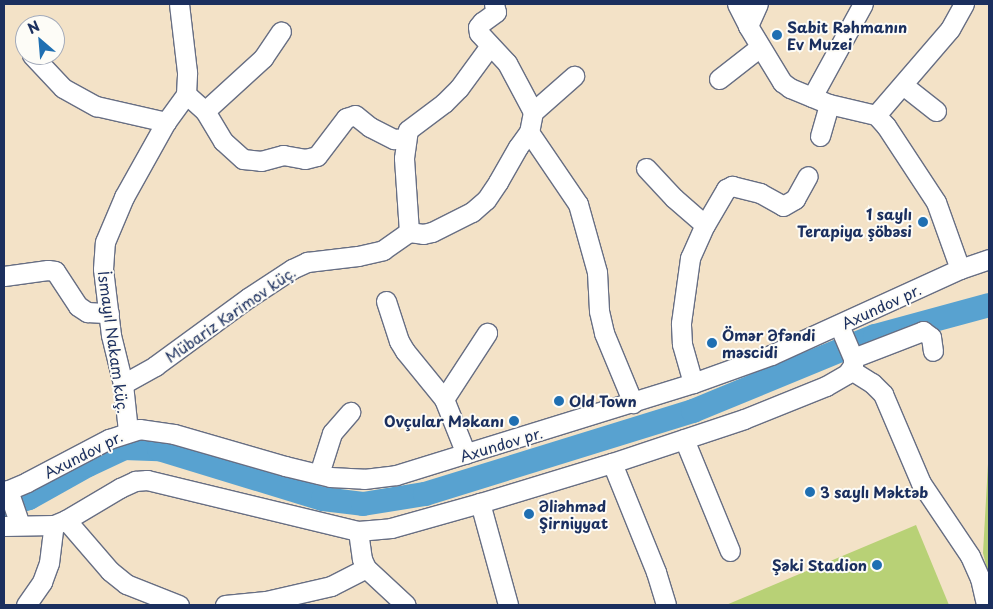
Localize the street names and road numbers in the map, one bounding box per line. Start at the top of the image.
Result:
street label: Mübariz Kərimov küç. [161,262,299,366]
street label: İsmayıl Nakam küç. [95,269,133,415]
street label: Axundov pr. [838,280,924,332]
street label: Axundov pr. [457,423,545,465]
street label: Axundov pr. [40,426,126,482]

